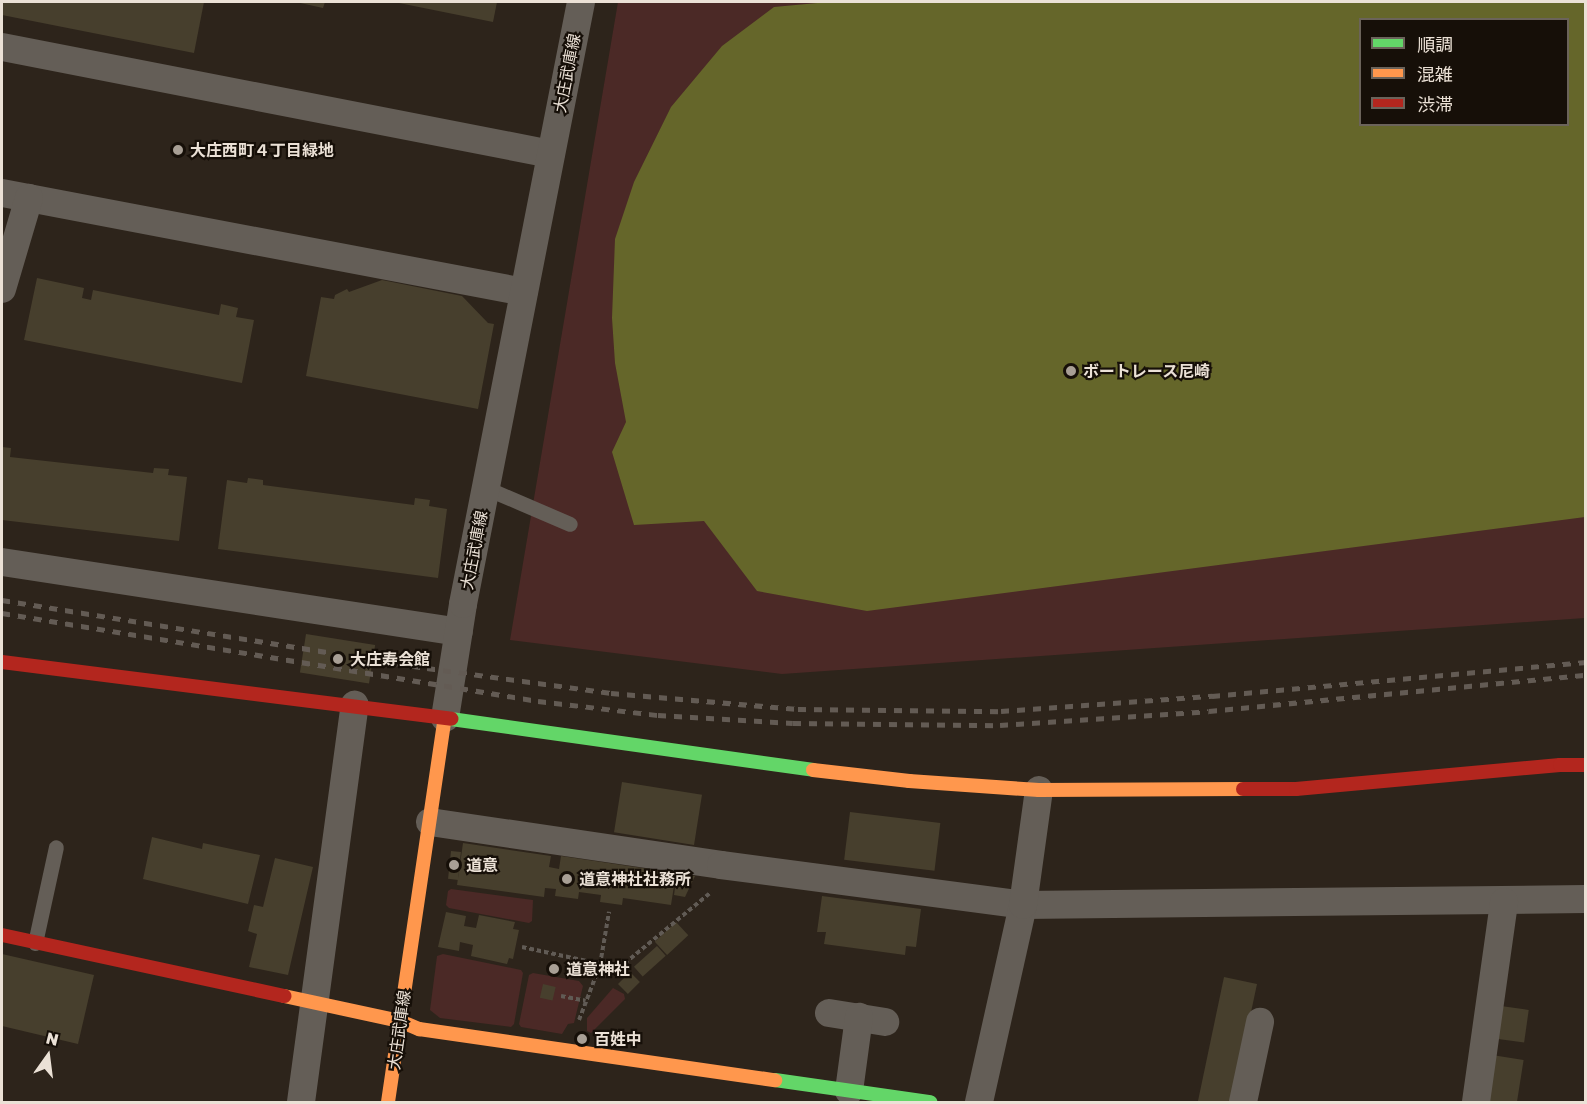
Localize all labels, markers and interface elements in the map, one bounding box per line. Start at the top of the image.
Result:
legend [1359,18,1569,126]
street label: 大庄武庫線 [550,32,584,114]
text: 順調 [1417,33,1453,55]
text: 混雑 [1417,63,1453,85]
text: 渋滞 [1417,93,1453,115]
place label: 大庄西町４丁目緑地 [190,140,334,160]
marker: 大庄西町４丁目緑地 [171,143,185,157]
place label: ボートレース尼崎 [1083,361,1211,381]
marker: ボートレース尼崎 [1064,364,1078,378]
street label: 大庄武庫線 [457,509,491,591]
place label: 大庄寿会館 [350,649,430,669]
marker: 大庄寿会館 [331,652,345,666]
place label: 道意 [466,855,498,875]
marker: 道意 [447,858,461,872]
place label: 道意神社社務所 [579,869,691,889]
marker: 道意神社社務所 [560,872,574,886]
place label: 道意神社 [566,959,630,979]
marker: 道意神社 [547,962,561,976]
street label: 大庄武庫線 [384,989,414,1071]
north arrow [18,1026,78,1086]
text: N [44,1027,61,1050]
place label: 百姓中 [594,1029,642,1049]
marker: 百姓中 [575,1032,589,1046]

